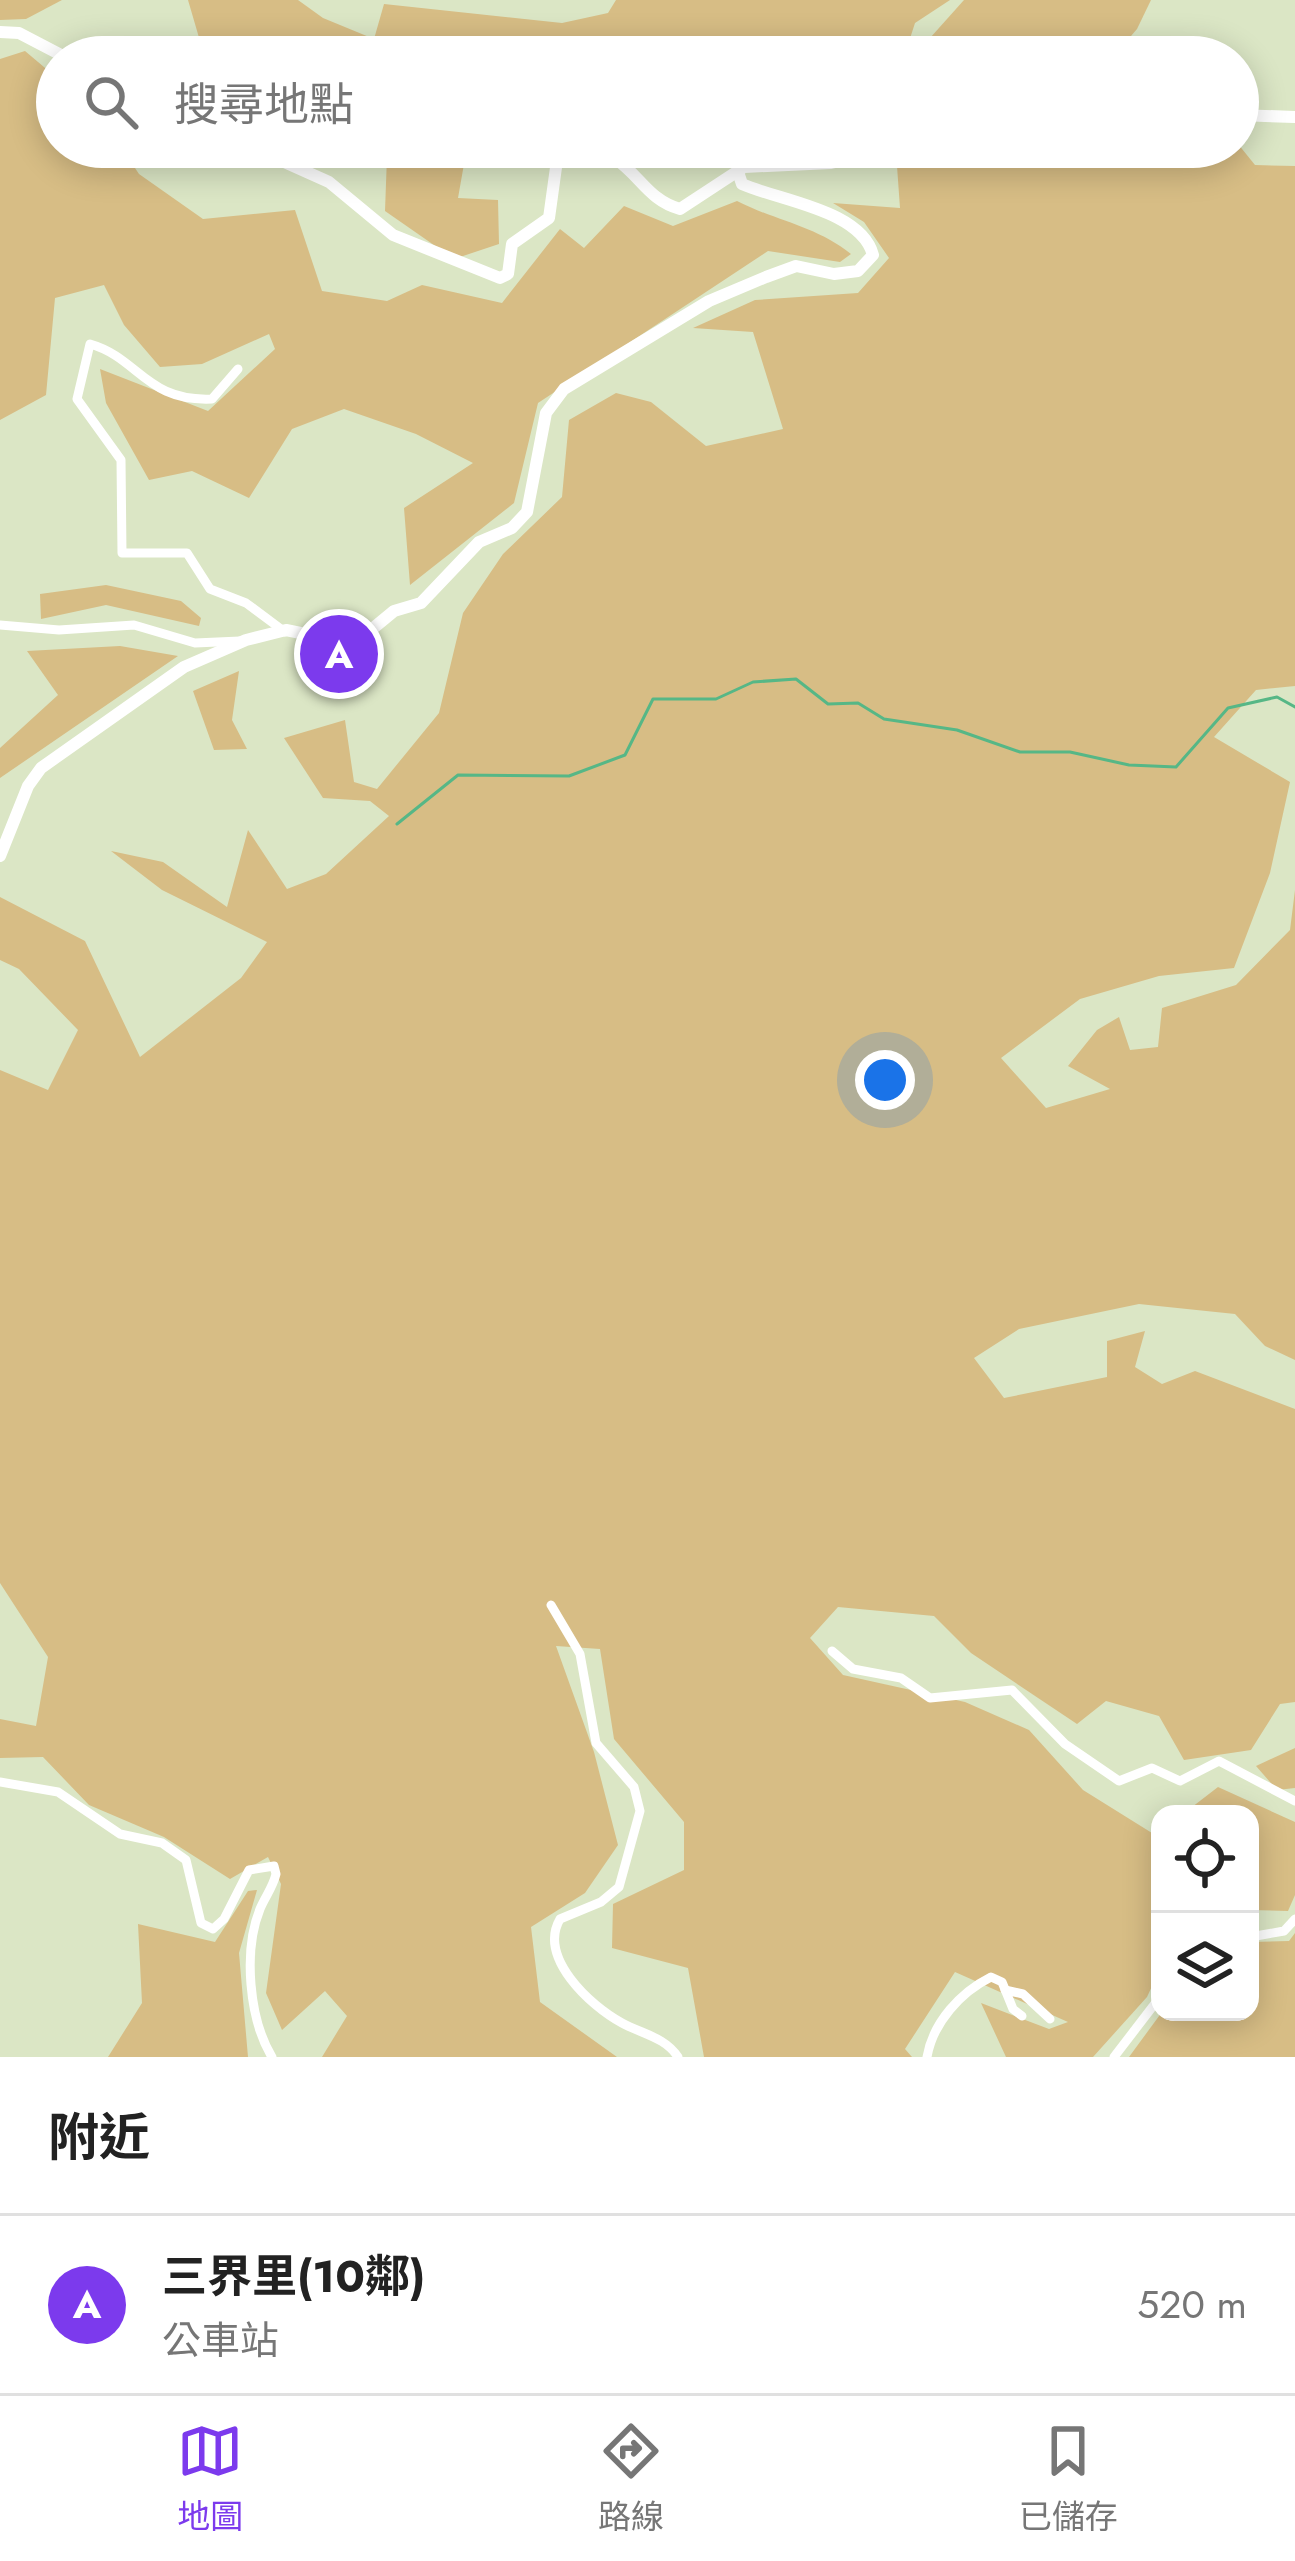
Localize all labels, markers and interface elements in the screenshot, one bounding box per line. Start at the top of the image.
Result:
search box [36,36,1259,168]
icon: search [78,69,144,135]
text: 搜尋地點 [174,72,354,137]
pin: A [300,609,378,699]
your location [855,1050,915,1110]
map controls [1151,1805,1259,2021]
button: locate [1151,1805,1259,1913]
button: layers [1151,1913,1259,2021]
text: 附近 [48,2100,150,2174]
text: 三界里(10鄰) [162,2244,425,2309]
text: A [73,2276,101,2333]
text: 520 m [1137,2276,1247,2333]
text: 公車站 [162,2312,279,2369]
tab: 地圖 [177,2418,243,2540]
tab: 路線 [598,2418,664,2540]
tab: 已儲存 [1019,2418,1118,2540]

